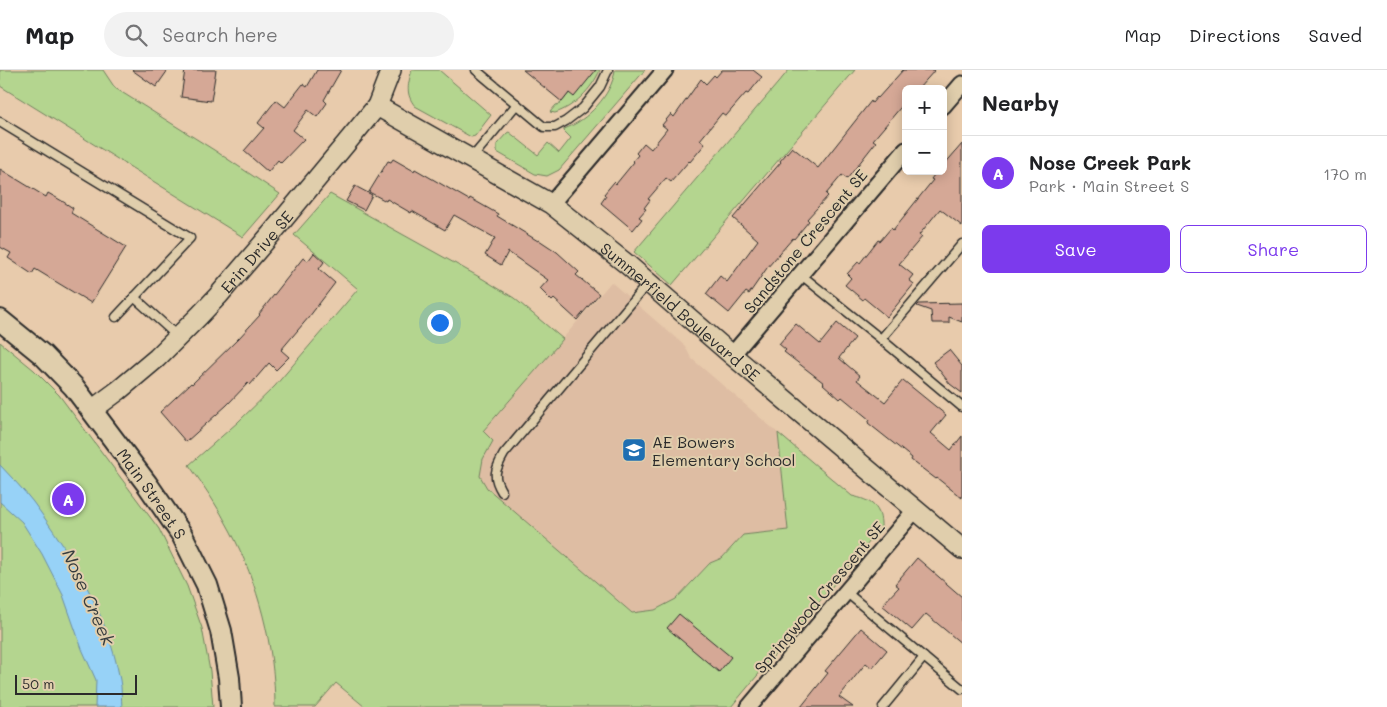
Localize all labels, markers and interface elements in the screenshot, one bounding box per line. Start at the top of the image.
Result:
search box [104,12,454,57]
text: Map [25,19,74,50]
icon: search [122,21,150,49]
text: Search here [162,22,278,47]
text: Map [1124,23,1161,47]
text: Directions [1189,23,1281,47]
text: Saved [1309,23,1362,47]
map controls [902,85,947,175]
button: + [902,85,947,130]
text: Nearby [982,89,1059,116]
button: − [902,130,947,175]
text: Nose Creek Park [1029,150,1191,175]
text: A [992,163,1004,184]
text: 170 m [1323,163,1367,184]
street label: Sandstone Crescent SE [739,165,871,317]
text: Park · Main Street S [1029,175,1189,196]
street label: Erin Drive SE [215,206,297,297]
button: Save [982,225,1170,273]
button: Share [1180,225,1367,273]
street label: Summerfield Boulevard SE [597,237,765,385]
your location [427,310,453,336]
place label: AE Bowers Elementary School [652,431,796,470]
school or university icon: AE Bowers Elementary School [621,437,647,463]
street label: Main Street S [113,444,192,543]
pin: A [52,480,84,518]
street label: Springwood Crescent SE [749,517,889,677]
water label: Nose Creek [57,545,121,649]
scale bar [15,672,138,695]
text: 50 m [22,674,54,693]

